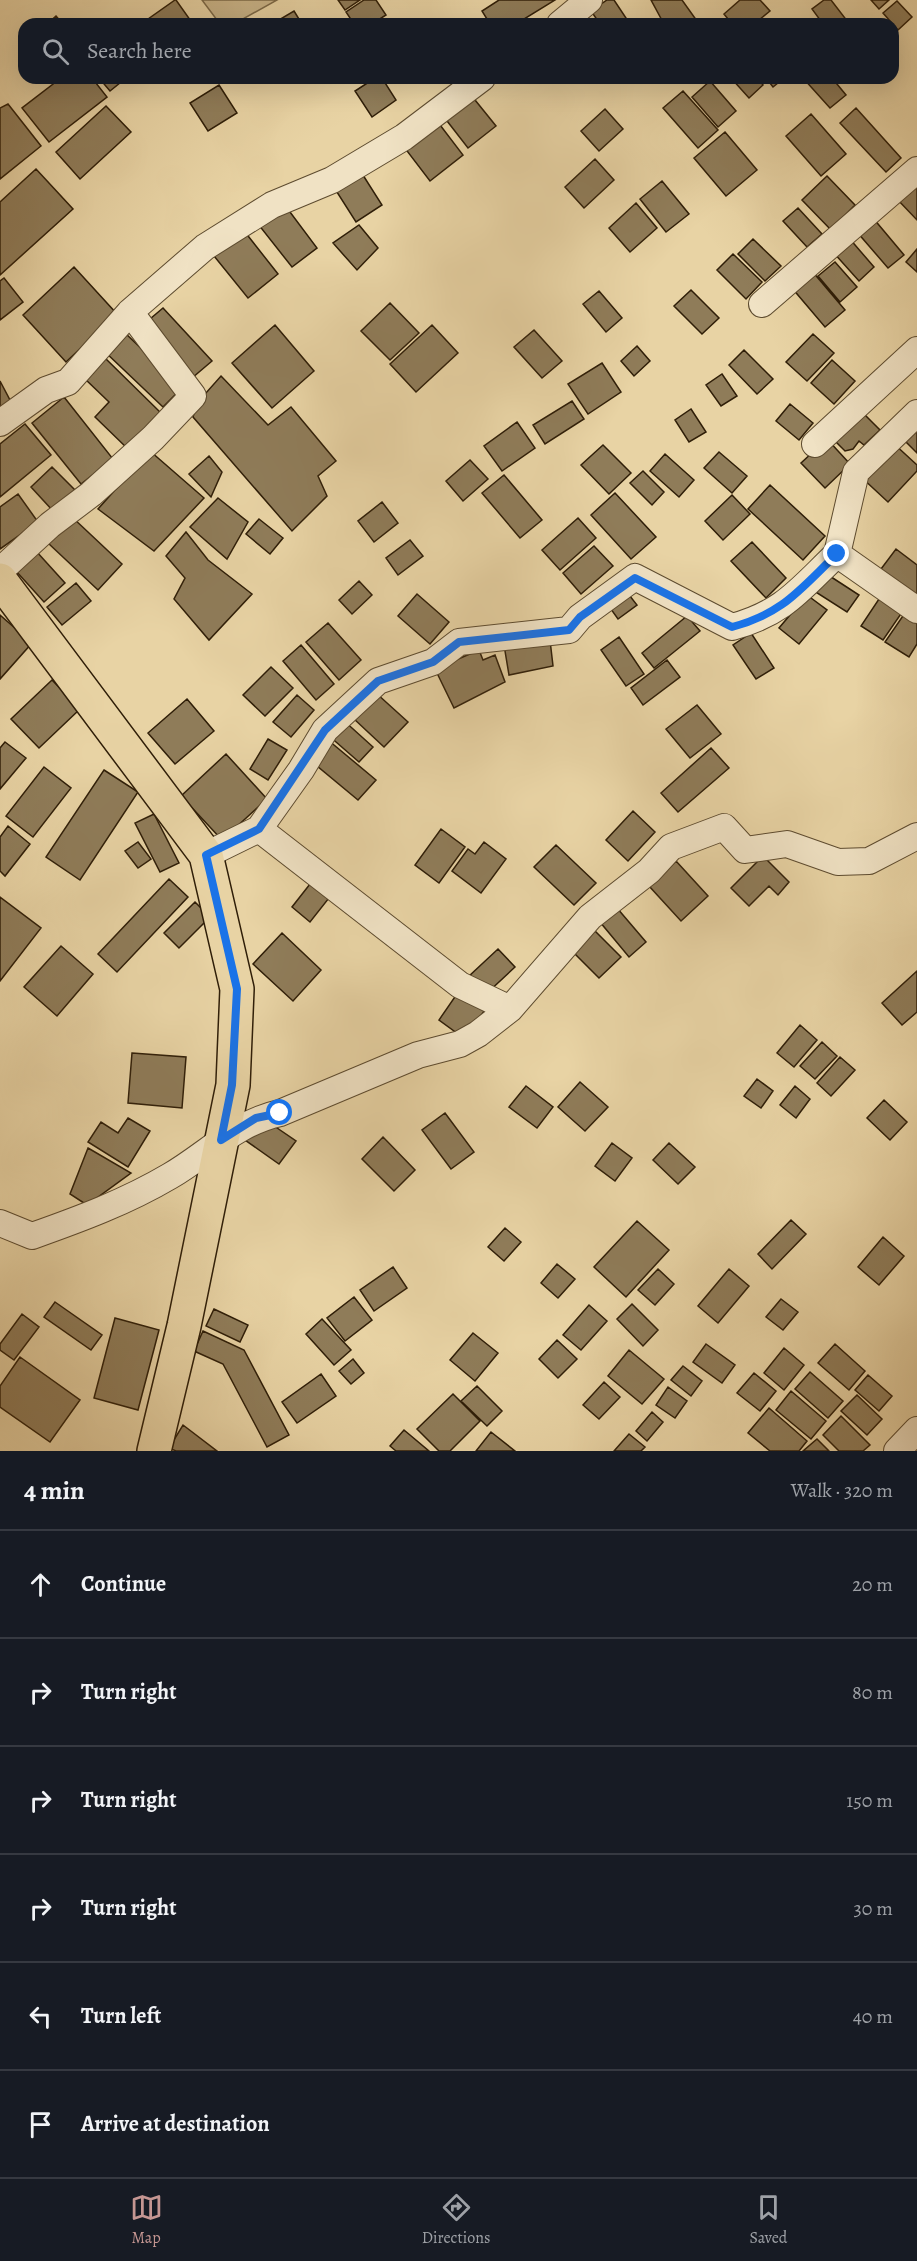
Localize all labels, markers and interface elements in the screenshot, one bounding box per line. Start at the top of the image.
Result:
search box [18,18,899,84]
icon: search [39,35,72,68]
text: Search here [87,36,192,66]
route end [823,540,849,566]
route start [266,1099,292,1125]
text: 4 min [24,1473,85,1508]
text: Walk · 320 m [791,1477,893,1504]
icon: ahead [24,1568,57,1601]
text: Continue [81,1569,166,1599]
text: 20 m [852,1571,893,1598]
icon: right [24,1676,57,1709]
text: Turn right [81,1677,177,1707]
text: 80 m [852,1679,893,1706]
icon: right [24,1784,57,1817]
text: Turn right [81,1785,177,1815]
text: 150 m [846,1787,893,1814]
icon: right [24,1892,57,1925]
text: Turn right [81,1893,177,1923]
text: 30 m [853,1895,893,1922]
icon: left [24,2000,57,2033]
text: Turn left [81,2001,161,2031]
text: 40 m [853,2003,893,2030]
icon: arrive [24,2108,57,2141]
text: Arrive at destination [81,2109,270,2139]
tab: Map [130,2191,163,2249]
tab: Directions [422,2191,490,2249]
tab: Saved [749,2191,787,2249]

